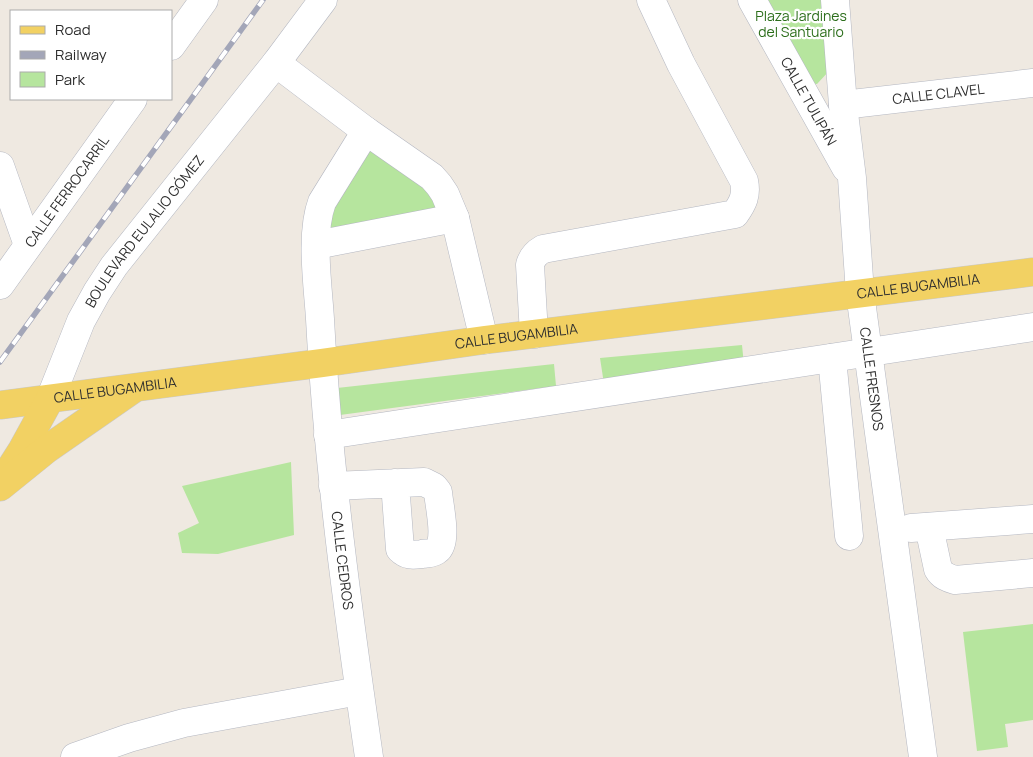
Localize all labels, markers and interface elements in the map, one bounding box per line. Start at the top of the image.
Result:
park label: Plaza Jardines del Santuario [755,6,847,41]
legend [10,10,172,100]
text: Road [55,19,91,40]
text: Railway [55,44,107,65]
street label: CALLE TULIPÁN [777,53,841,149]
text: Park [55,69,85,90]
street label: CALLE CLAVEL [891,79,985,108]
street label: CALLE FERROCARRIL [20,131,113,251]
street label: BOULEVARD EULALIO GÓMEZ [80,151,208,311]
street label: CALLE BUGAMBILIA [856,269,981,303]
street label: CALLE BUGAMBILIA [454,318,579,353]
street label: CALLE FRESNOS [856,326,889,432]
street label: CALLE BUGAMBILIA [52,372,178,407]
street label: CALLE CEDROS [328,510,358,611]

